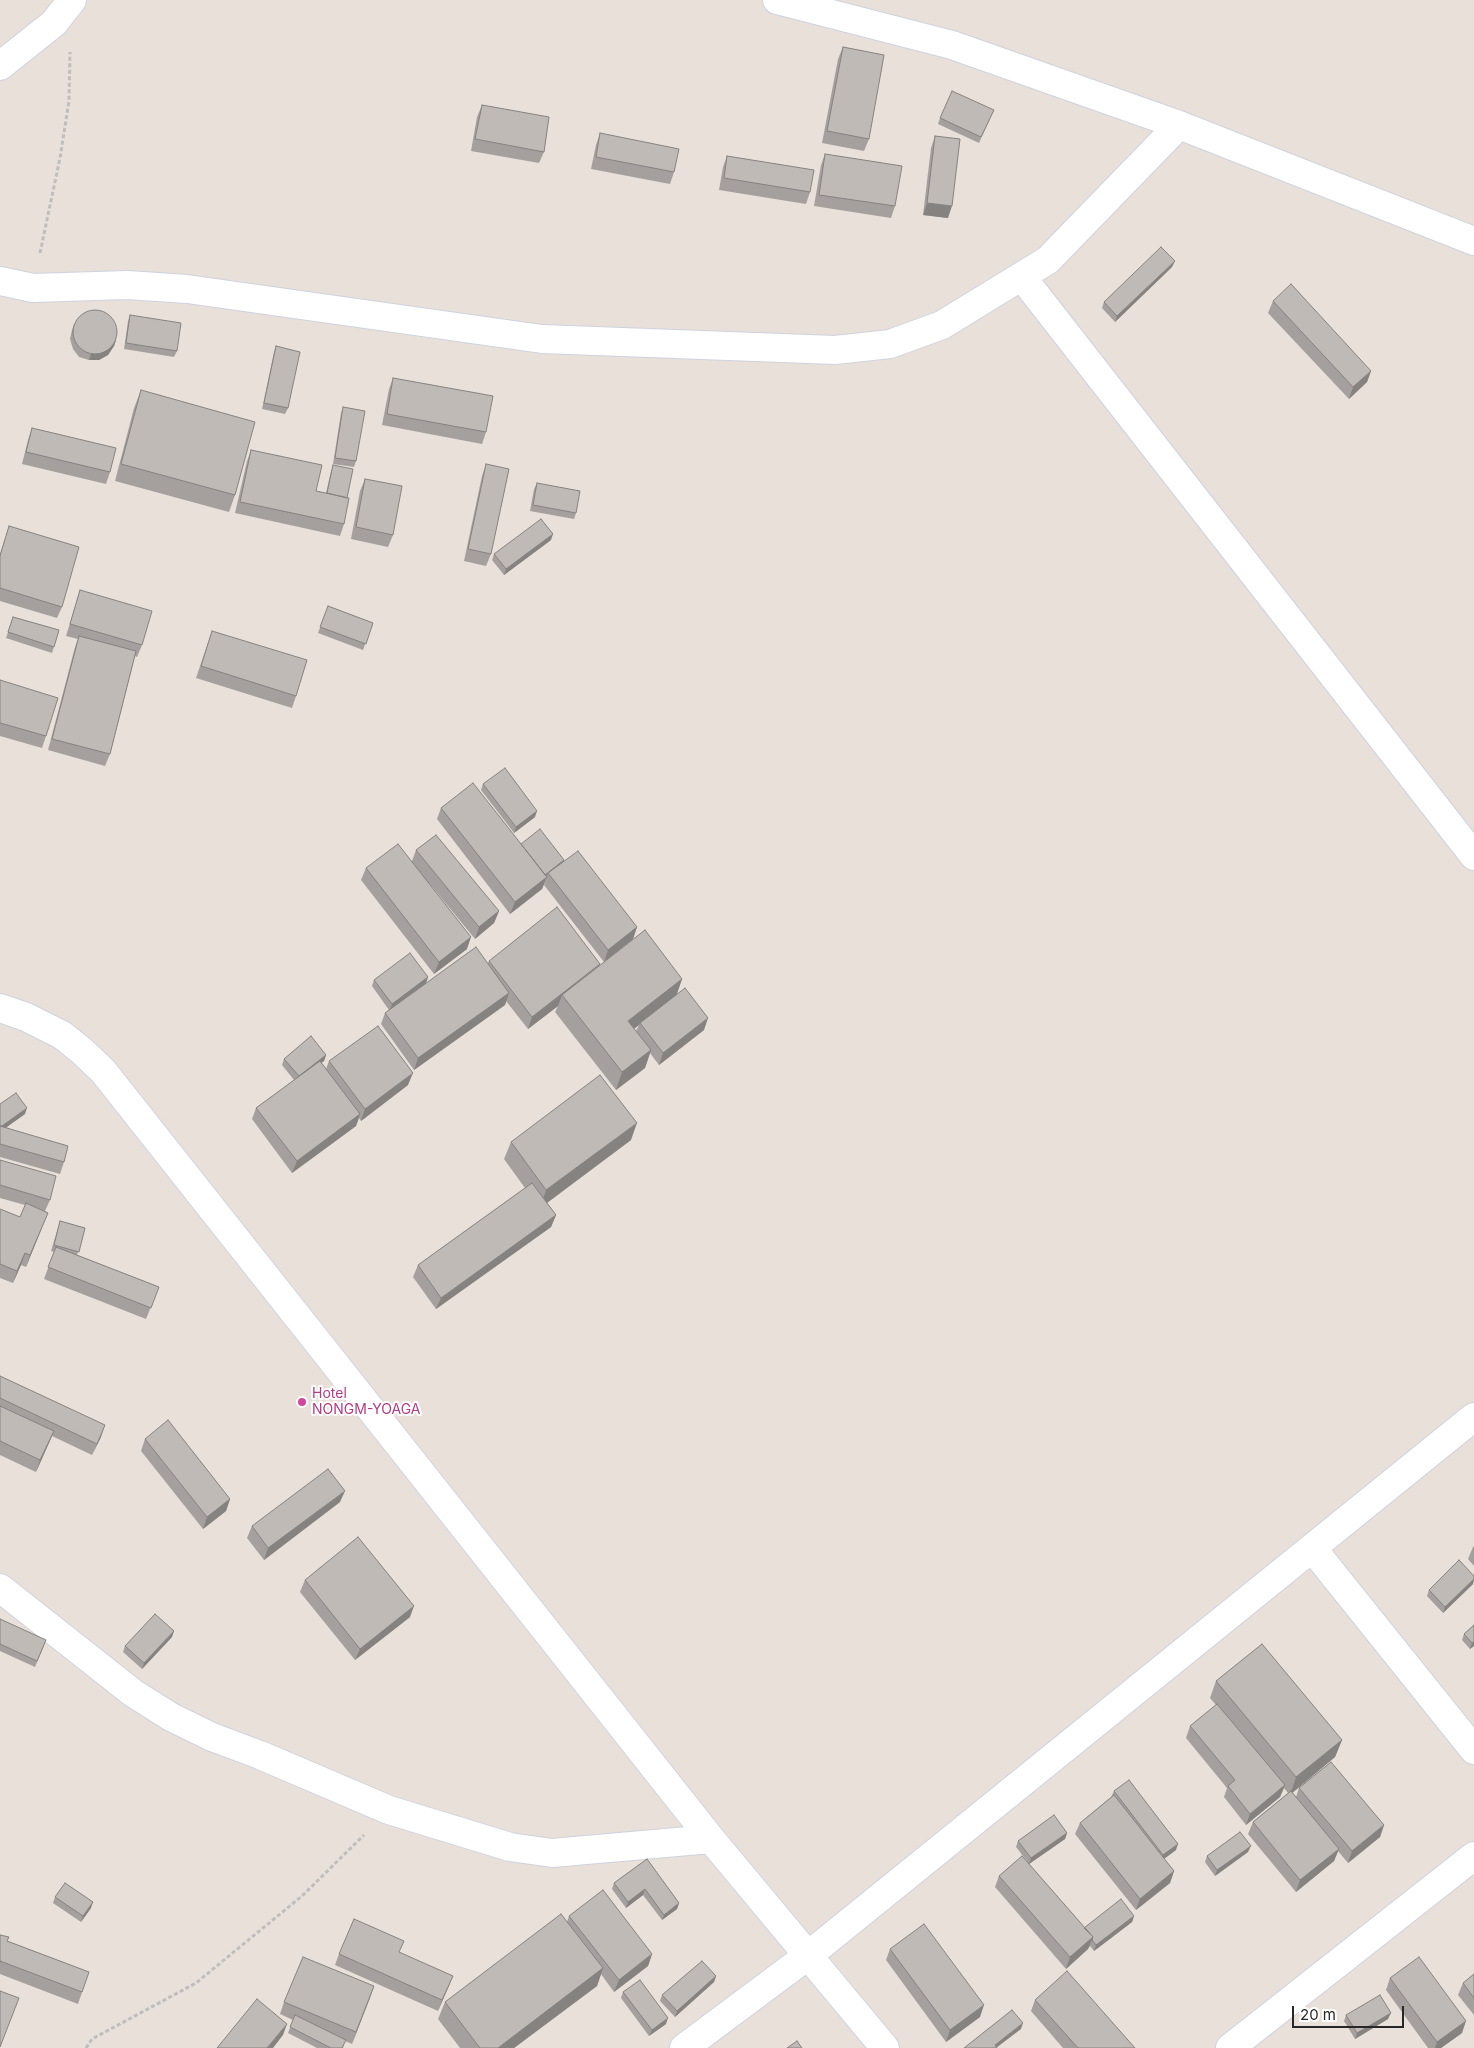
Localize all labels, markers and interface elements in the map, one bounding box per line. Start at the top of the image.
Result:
place label: Hotel NONGM-YOAGA [312,1386,420,1418]
marker: Hotel NONGM-YOAGA [296,1396,308,1408]
scale bar [1294,1996,1406,2028]
text: 20 m [1300,2005,1336,2024]

